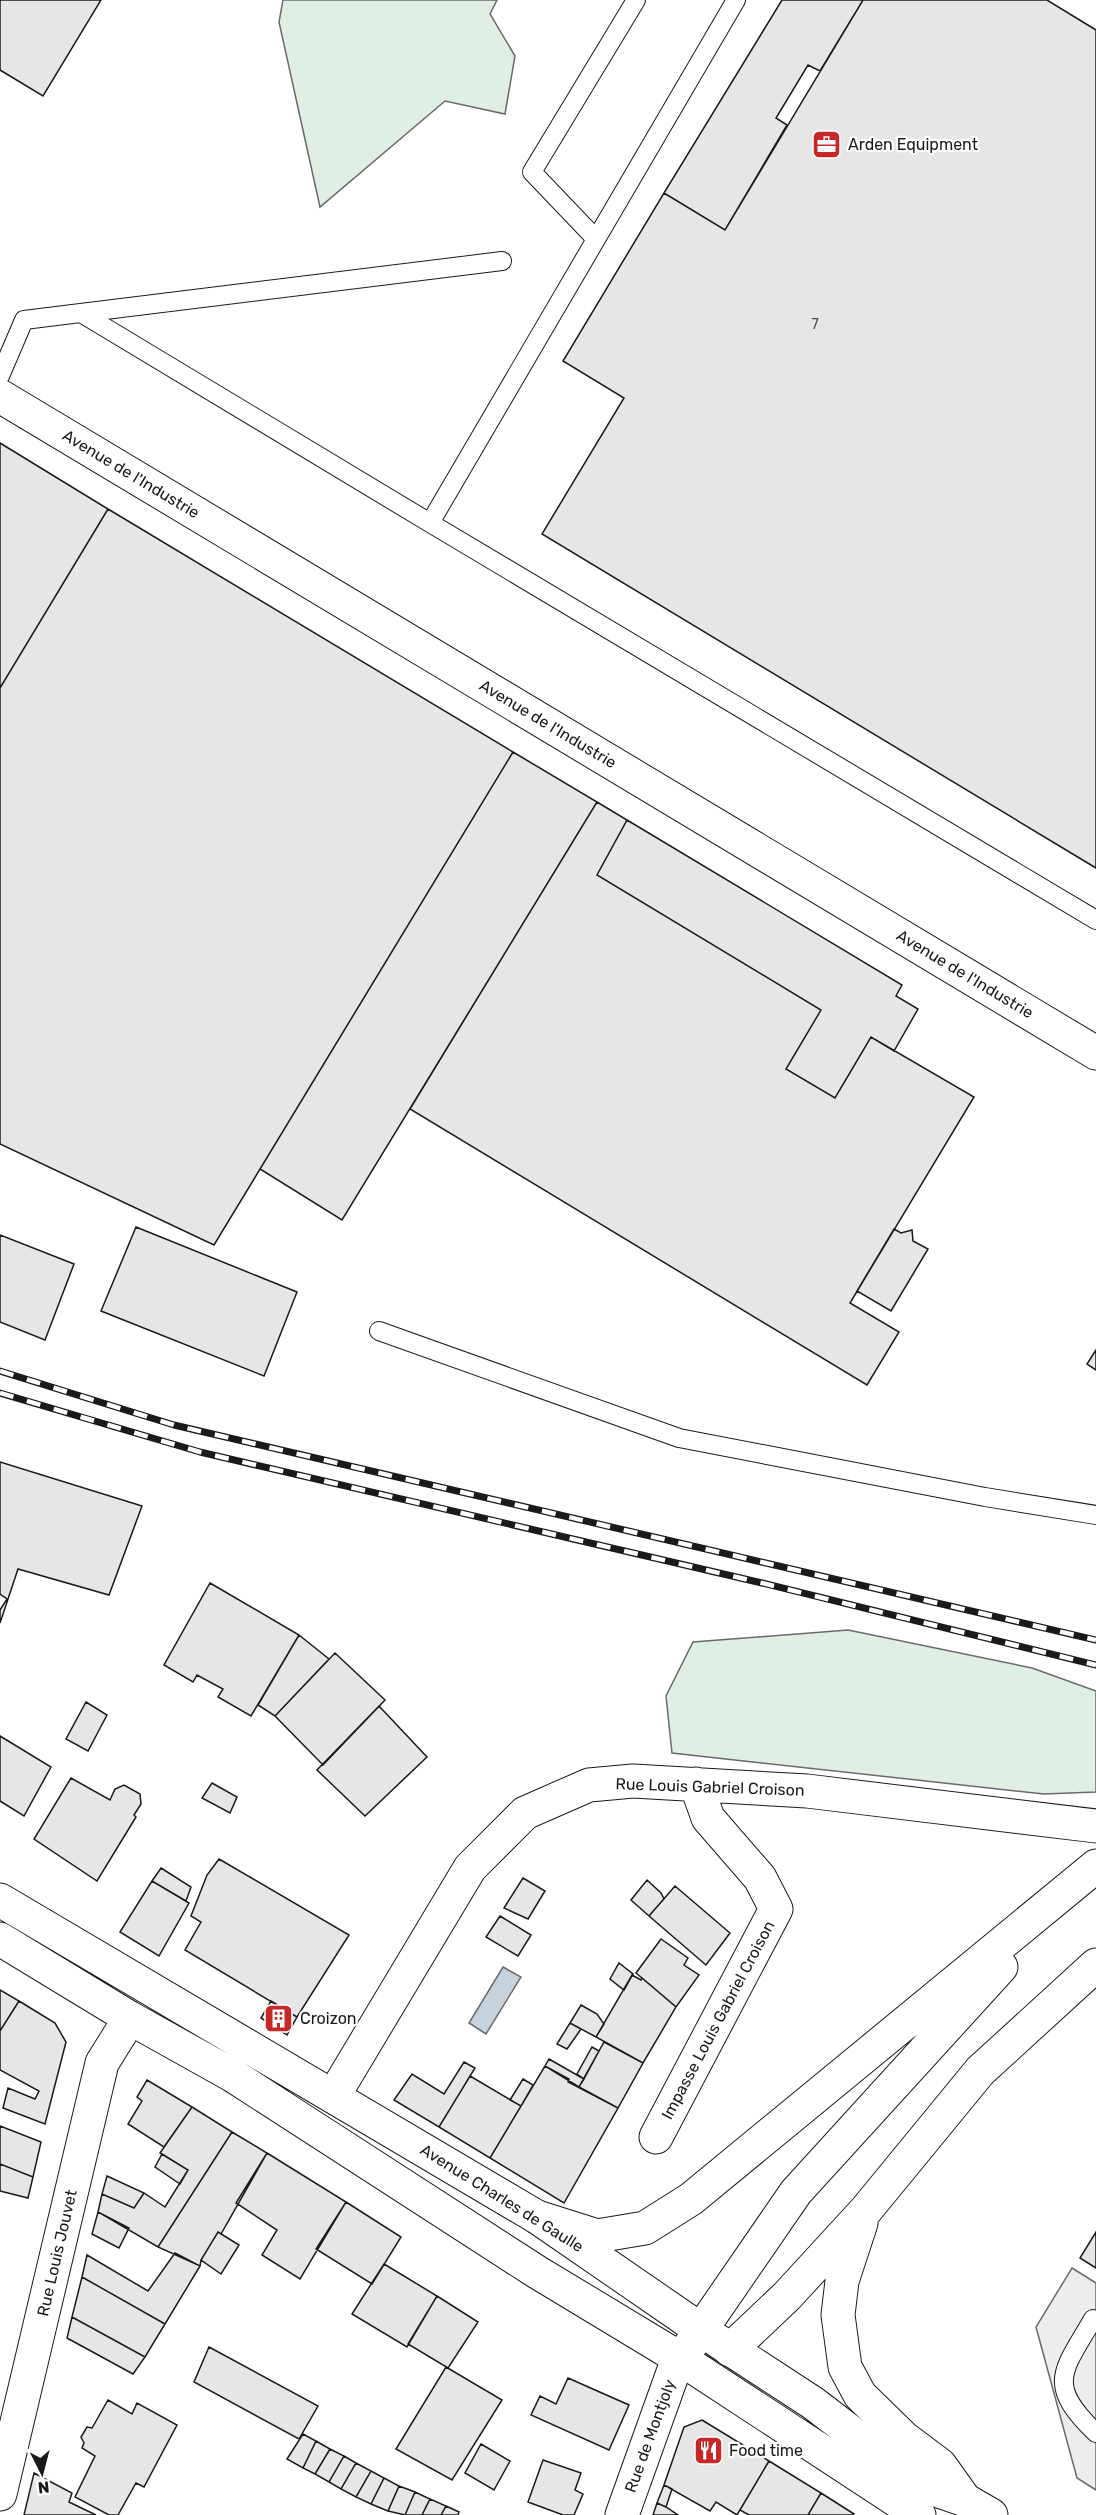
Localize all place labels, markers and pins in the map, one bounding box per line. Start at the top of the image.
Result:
office icon: Arden Equipment [811,128,843,160]
place label: Arden Equipment [848,135,978,154]
building icon: Croizon [263,2002,295,2034]
place label: Croizon [300,2009,357,2028]
restaurant icon: Food time [692,2434,724,2466]
place label: Food time [729,2441,803,2460]

